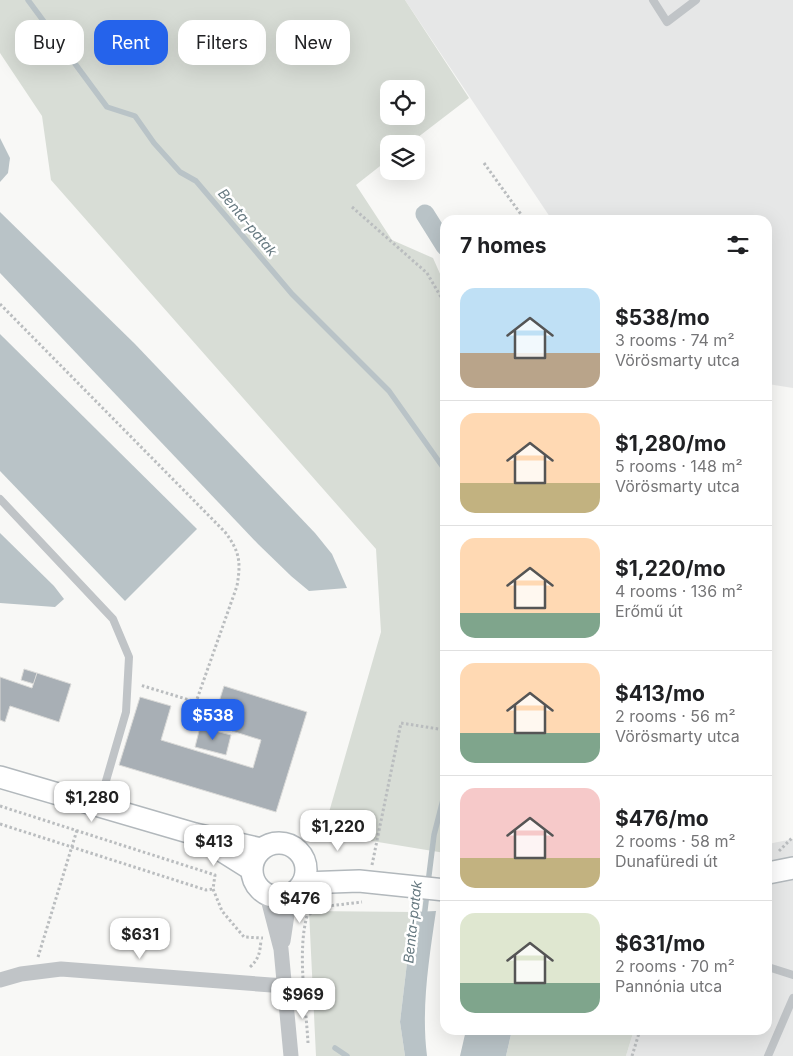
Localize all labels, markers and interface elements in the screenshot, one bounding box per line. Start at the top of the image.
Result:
chip: Buy [15,20,84,65]
chip: Rent [94,20,168,65]
chip: Filters [178,20,266,65]
chip: New [276,20,350,65]
map controls [380,80,425,180]
button: locate [380,80,425,125]
button: layers [380,135,425,180]
water label: Benta-patak [215,185,281,259]
icon: filters [724,231,752,259]
text: 7 homes [460,233,547,258]
text: $538/mo [615,305,710,330]
icon: home [500,308,560,368]
text: 3 rooms · 74 m² [615,330,734,350]
text: Vörösmarty utca [615,350,740,370]
text: $1,280/mo [615,431,726,456]
icon: home [500,433,560,493]
text: 5 rooms · 148 m² [615,456,743,476]
text: Vörösmarty utca [615,476,740,496]
text: $1,220/mo [615,556,726,581]
icon: home [500,558,560,618]
text: 4 rooms · 136 m² [615,581,743,601]
text: Erőmű út [615,601,683,621]
text: $413/mo [615,681,705,706]
icon: home [500,683,560,743]
pin: $538 [183,698,243,741]
text: $538 [192,705,234,725]
text: 2 rooms · 56 m² [615,706,736,726]
text: Vörösmarty utca [615,726,740,746]
pin: $1,280 [51,780,133,823]
text: $1,280 [65,787,119,807]
text: $476/mo [615,806,709,831]
icon: home [500,808,560,868]
pin: $1,220 [297,810,379,852]
text: $1,220 [311,816,365,836]
pin: $413 [184,824,244,867]
text: $413 [195,831,233,851]
text: 2 rooms · 58 m² [615,831,735,851]
text: Dunafüredi út [615,851,718,871]
water label: Benta-patak [399,880,425,964]
pin: $476 [270,882,330,924]
text: $476 [280,888,320,908]
pin: $631 [110,918,170,960]
text: $631 [121,924,159,944]
text: $631/mo [615,931,705,956]
icon: home [500,933,560,993]
text: 2 rooms · 70 m² [615,956,735,976]
text: Pannónia utca [615,976,722,996]
pin: $969 [273,978,333,1020]
text: $969 [282,984,324,1004]

